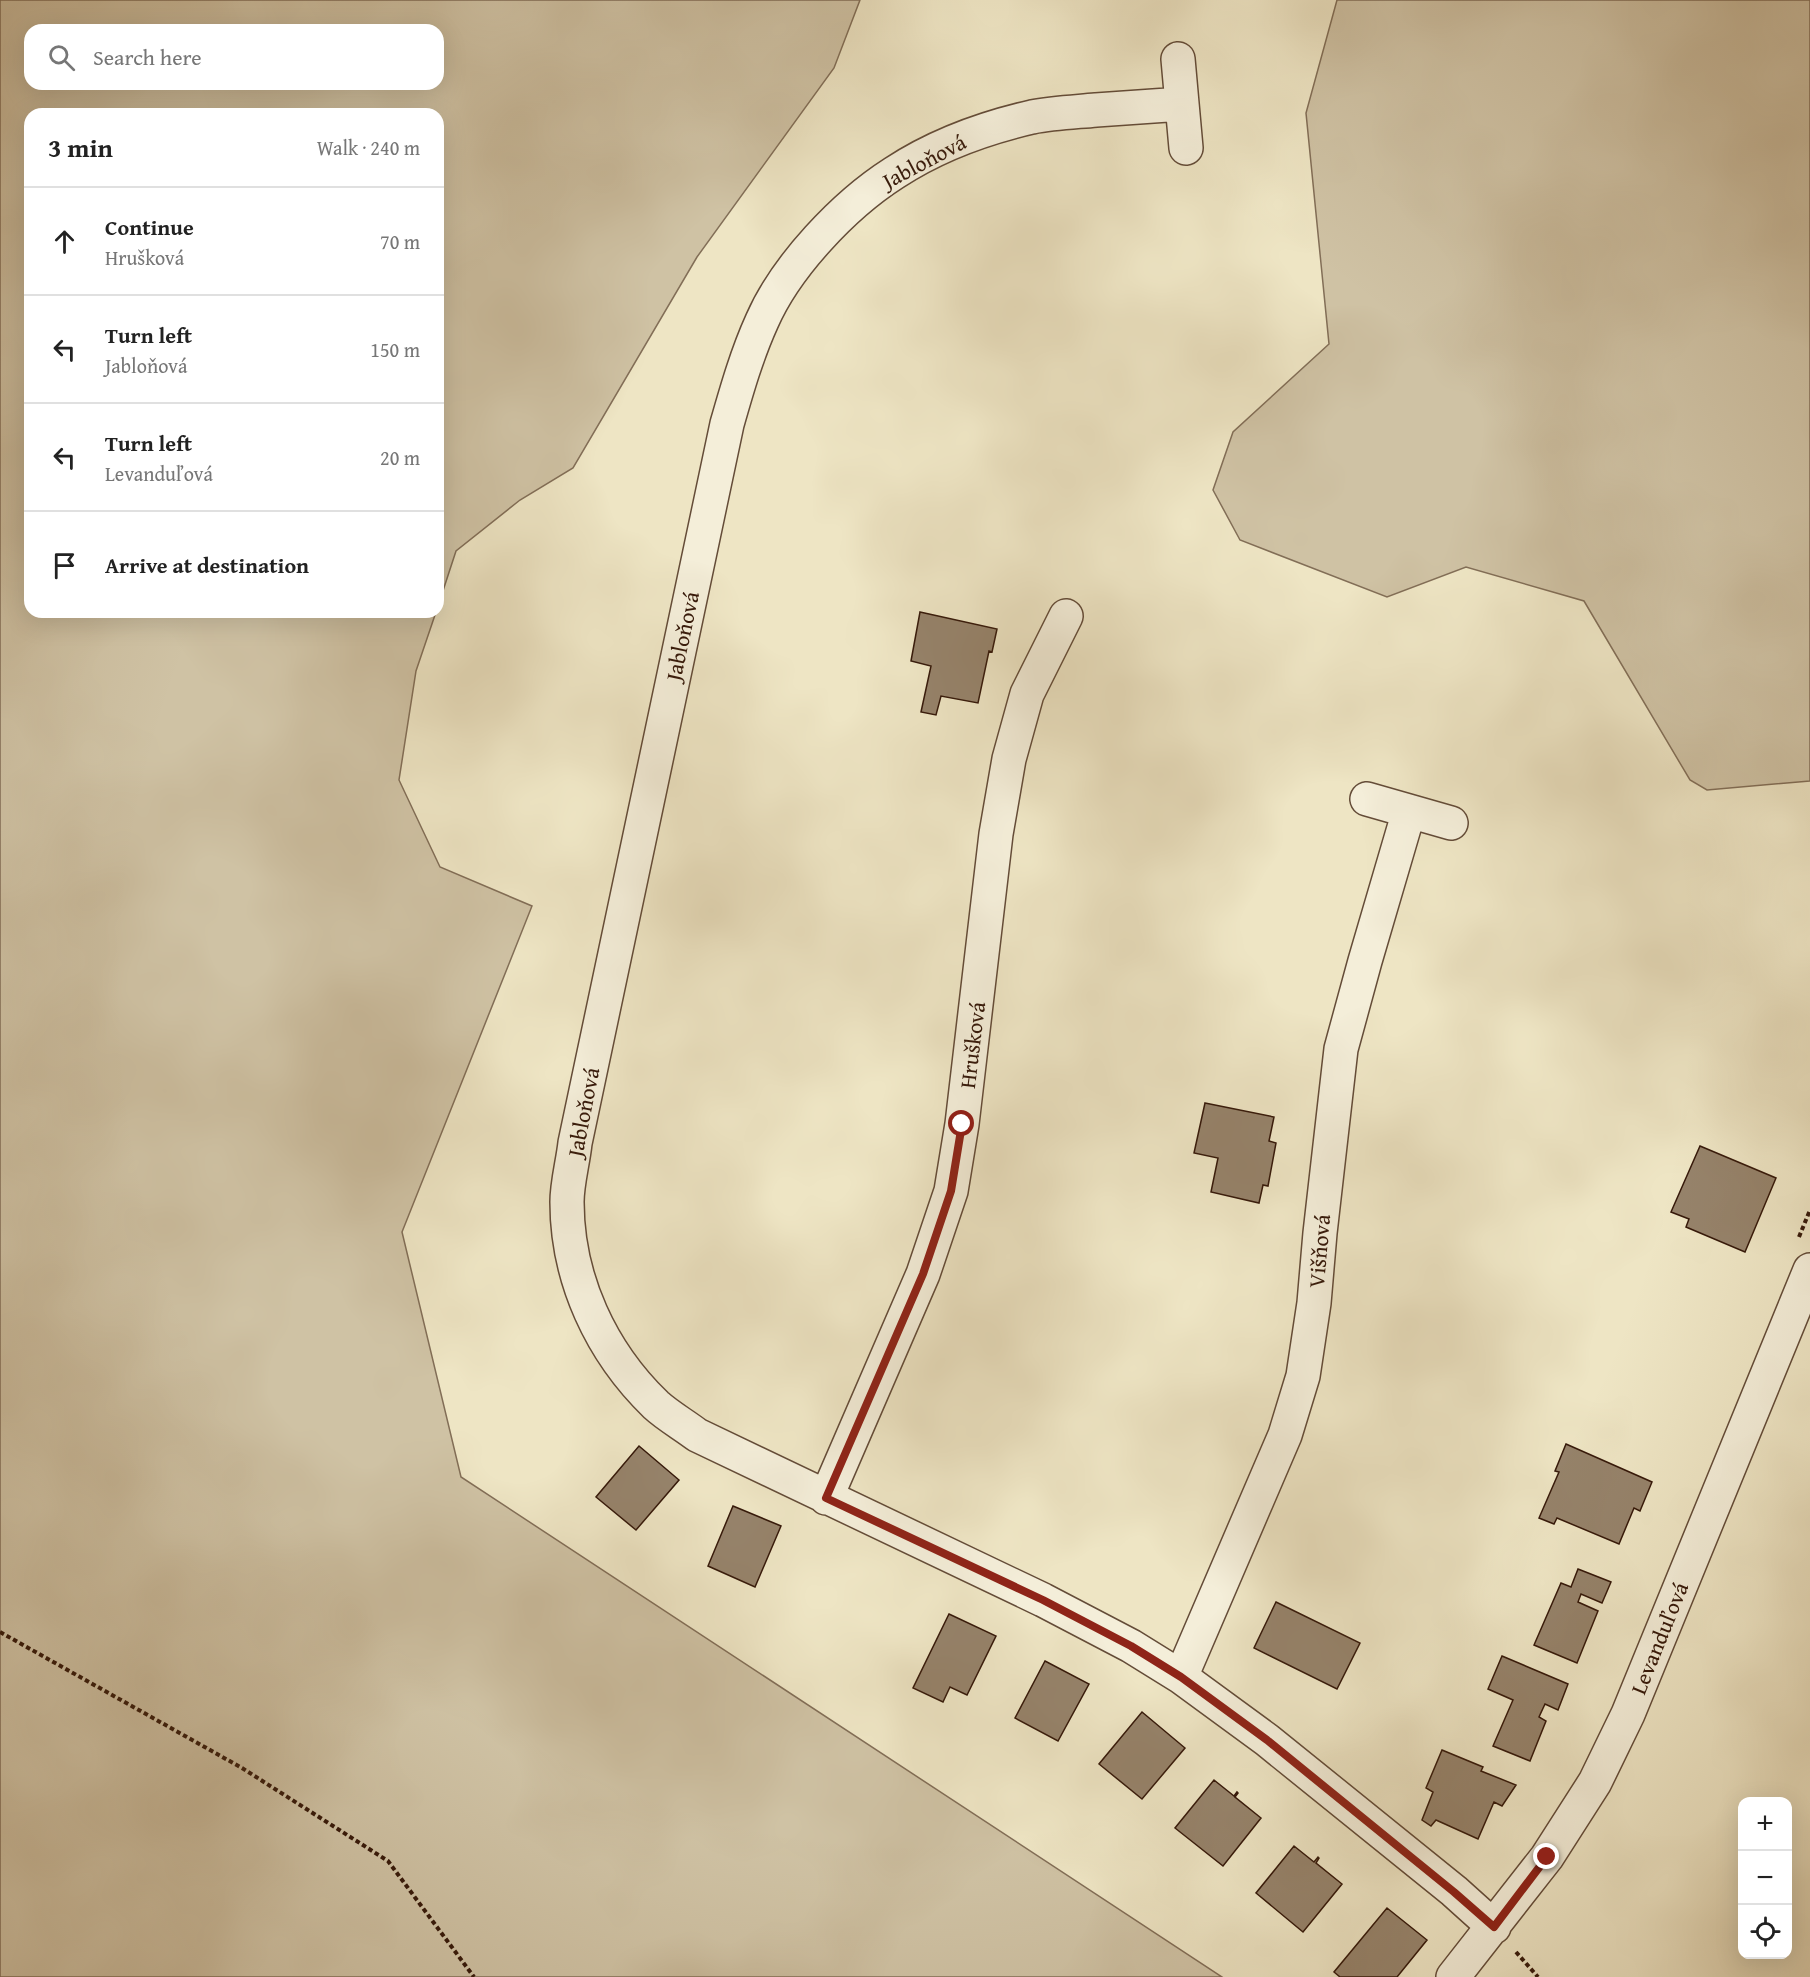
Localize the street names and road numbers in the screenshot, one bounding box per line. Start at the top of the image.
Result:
street label: Jabloňová [874,125,972,198]
street label: Jabloňová [656,588,707,687]
street label: Hrušková [951,999,993,1090]
street label: Jabloňová [558,1064,607,1162]
street label: Višňová [1300,1212,1338,1289]
street label: Levanduľová [1622,1576,1696,1699]

